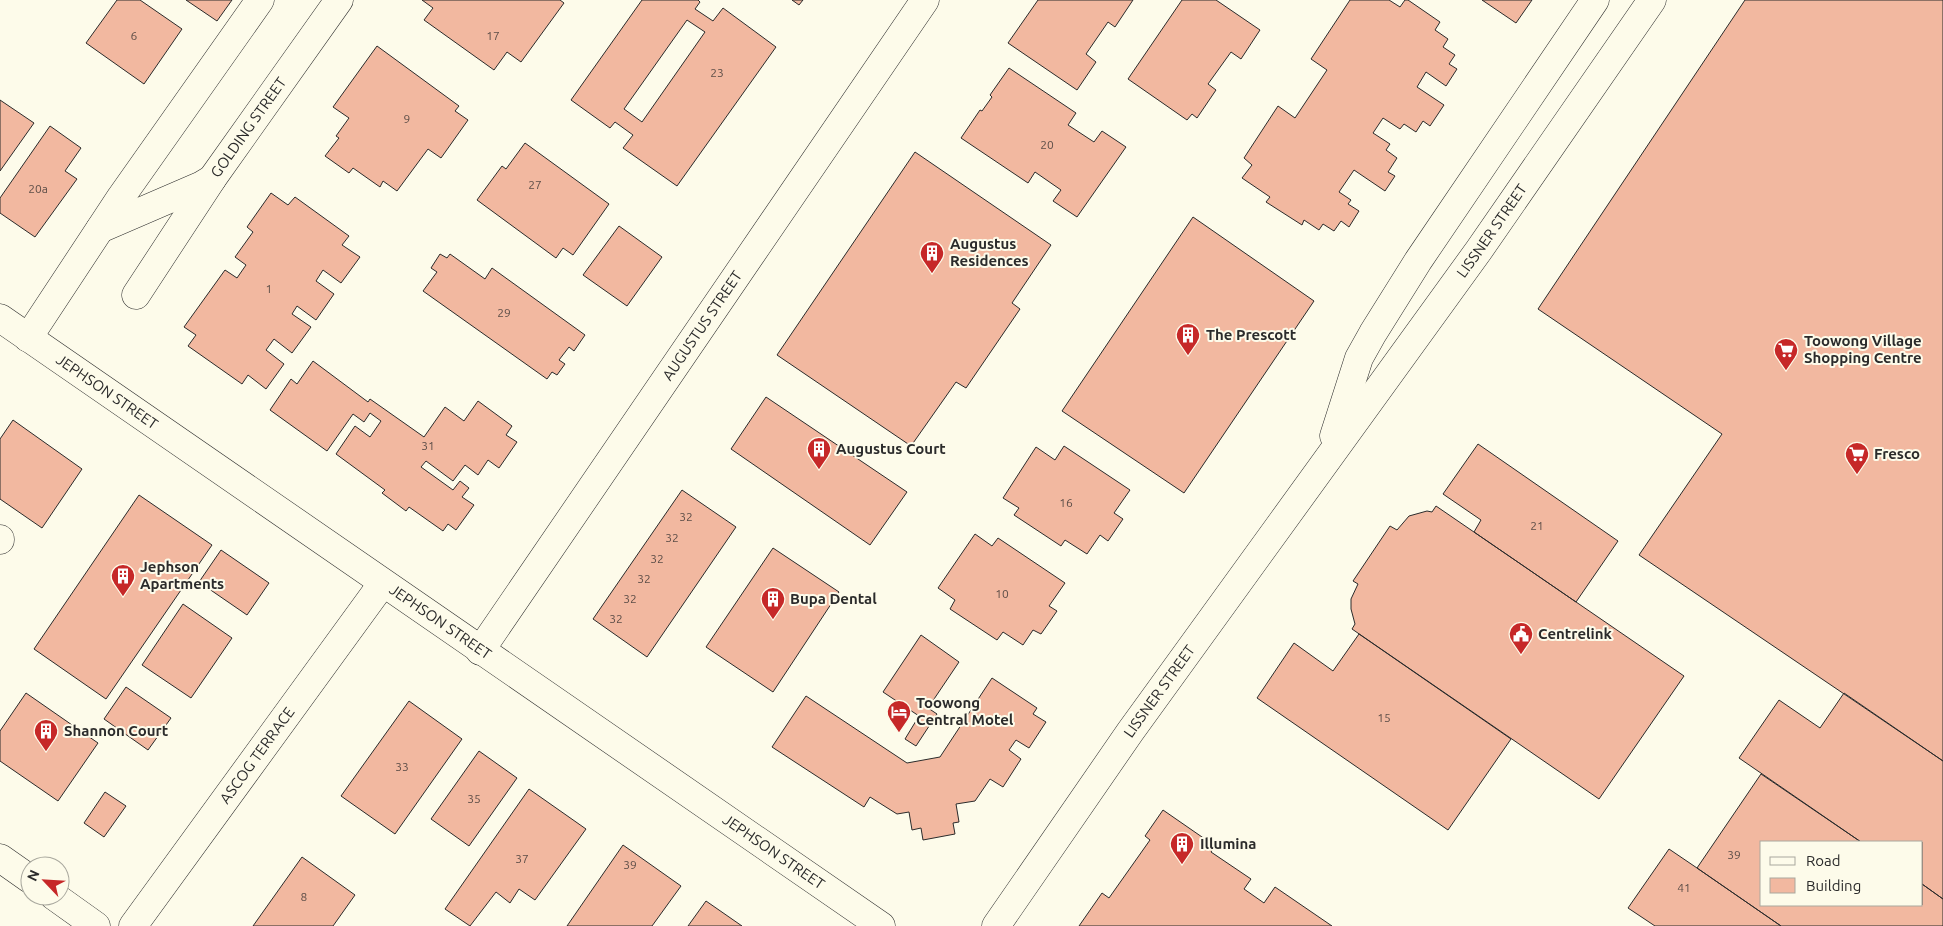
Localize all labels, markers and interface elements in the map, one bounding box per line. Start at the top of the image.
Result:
house number: 6 [131,29,138,42]
house number: 17 [486,29,500,42]
house number: 23 [710,66,724,79]
street label: GOLDING STREET [207,73,290,180]
house number: 9 [404,112,410,125]
house number: 20 [1040,138,1054,151]
house number: 27 [528,178,542,191]
street label: LISSNER STREET [1453,180,1530,280]
house number: 20a [28,182,48,195]
place label: Augustus Residences [950,235,1029,269]
building icon: Augustus Residences [919,240,945,274]
street label: AUGUSTUS STREET [659,267,746,383]
house number: 1 [266,282,272,295]
house number: 29 [497,306,511,319]
building icon: The Prescott [1175,322,1201,356]
place label: The Prescott [1206,326,1297,343]
place label: Toowong Village Shopping Centre [1804,332,1922,366]
supermarket icon: Toowong Village Shopping Centre [1773,337,1799,371]
street label: JEPHSON STREET [53,350,162,433]
building icon: Augustus Court [806,436,832,470]
house number: 31 [421,439,435,452]
place label: Augustus Court [836,440,946,457]
supermarket icon: Fresco [1844,441,1870,475]
place label: Fresco [1874,445,1920,462]
house number: 16 [1059,496,1073,509]
house number: 32 [679,510,693,523]
house number: 21 [1530,519,1544,532]
house number: 32 [665,531,679,544]
house number: 32 [650,552,664,565]
place label: Jephson Apartments [140,558,224,592]
building icon: Jephson Apartments [110,563,136,597]
house number: 32 [637,572,651,585]
street label: JEPHSON STREET [387,580,495,663]
building icon: Bupa Dental [760,586,786,620]
house number: 10 [995,587,1009,600]
place label: Bupa Dental [790,590,877,607]
house number: 32 [623,592,637,605]
house number: 32 [609,612,623,625]
public building icon: Centrelink [1508,621,1534,655]
place label: Centrelink [1538,625,1613,642]
street label: LISSNER STREET [1120,641,1199,740]
place label: Toowong Central Motel [916,694,1014,728]
hotel icon: Toowong Central Motel [886,699,912,733]
street label: ASCOG TERRACE [216,704,298,807]
house number: 15 [1377,711,1391,724]
building icon: Shannon Court [33,718,59,752]
place label: Shannon Court [64,722,169,739]
house number: 33 [395,760,409,773]
house number: 35 [467,792,481,805]
street label: JEPHSON STREET [720,811,829,893]
building icon: Illumina [1169,831,1195,865]
place label: Illumina [1200,835,1256,852]
legend [1760,841,1923,906]
house number: 39 [1727,848,1741,861]
house number: 37 [515,852,529,865]
text: Road [1806,852,1841,869]
north arrow [20,856,70,906]
house number: 39 [623,858,637,871]
text: N [24,867,43,884]
text: Building [1806,877,1861,894]
house number: 41 [1677,881,1691,894]
house number: 8 [301,890,308,903]

